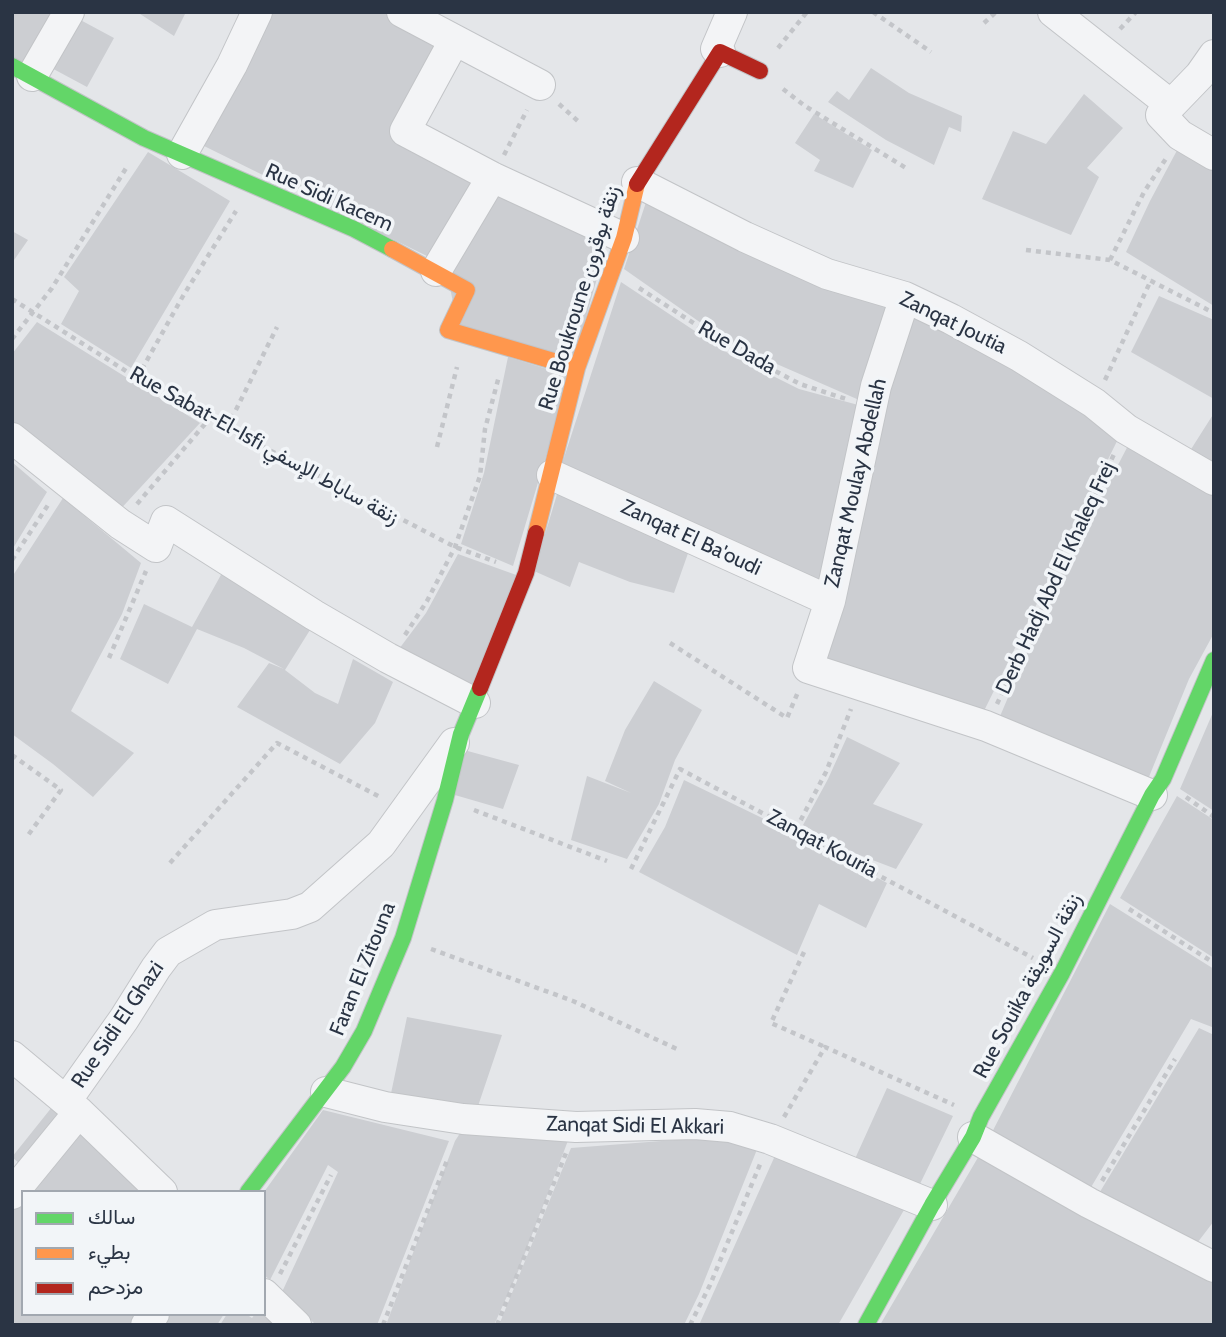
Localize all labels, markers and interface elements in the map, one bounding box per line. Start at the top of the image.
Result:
street label: Rue Sidi Kacem [261,159,397,237]
street label: Rue Boukroune زنقة بوقرون [534,183,626,413]
street label: Zanqat Joutia [895,286,1011,360]
street label: Rue Dada [694,316,780,380]
street label: Rue Sabat-El-Isfi زنقة ساباط الإسفي [125,361,403,531]
street label: Zanqat Moulay Abdellah [820,376,892,590]
street label: Derb Hadj Abd El Khaleq Frej [991,458,1121,698]
street label: Zanqat El Ba'oudi [617,494,765,582]
street label: Zanqat Kouria [762,804,882,884]
street label: Rue Souika زنقة السويقة [969,889,1087,1083]
street label: Faran El Zitouna [325,899,401,1039]
street label: Rue Sidi El Ghazi [66,957,170,1093]
street label: Zanqat Sidi El Akkari [546,1112,724,1140]
legend [21,1190,266,1316]
text: سالك [88,1204,135,1229]
text: بطيء [88,1239,131,1264]
text: مزدحم [88,1274,143,1299]

